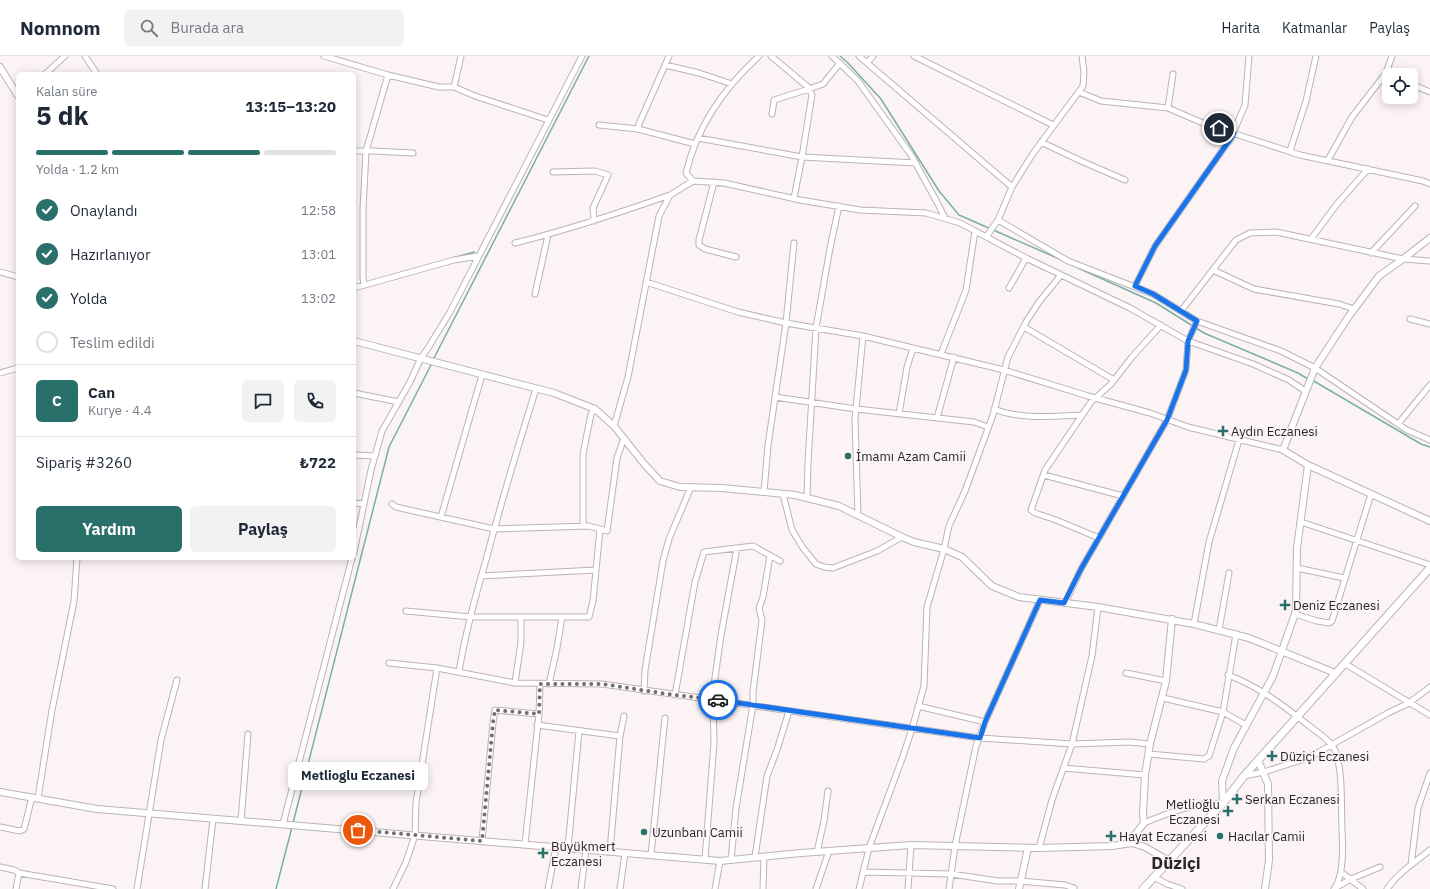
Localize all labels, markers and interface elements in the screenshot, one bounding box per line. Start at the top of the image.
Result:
search box [124,10,404,46]
text: Nomnom [20,16,100,40]
icon: search [138,17,160,39]
text: Burada ara [170,18,244,37]
text: Harita [1222,19,1260,37]
text: Katmanlar [1282,19,1347,37]
text: Paylaş [1369,19,1410,37]
map controls [1382,68,1418,104]
button: locate [1382,68,1418,104]
text: Kalan süre [36,83,97,100]
text: 13:15–13:20 [245,97,336,116]
text: 5 dk [36,98,89,132]
pin [1202,111,1236,145]
icon: home [1208,117,1230,139]
text: Yolda · 1.2 km [36,161,119,178]
icon: check [36,199,58,221]
text: Onaylandı [70,201,138,220]
text: 12:58 [301,202,336,219]
icon: check [36,243,58,265]
text: Hazırlanıyor [70,245,151,264]
text: 13:01 [301,246,336,263]
icon: check [36,287,58,309]
text: Yolda [70,289,107,308]
text: 13:02 [301,290,336,307]
text: Teslim edildi [70,333,155,352]
button: chat [242,380,284,422]
button: phone [294,380,336,422]
text: Can [88,383,115,402]
text: C [52,391,62,410]
text: Kurye · 4.4 [88,402,151,419]
place label: Aydın Eczanesi [1231,423,1318,440]
marker: Aydın Eczanesi [1218,426,1228,436]
place label: İmamı Azam Camii [856,448,966,465]
marker: İmamı Azam Camii [843,451,853,461]
text: Sipariş #3260 [36,453,132,472]
text: ₺722 [300,453,336,472]
button: Yardım [36,506,182,552]
button: Paylaş [190,506,336,552]
place label: Deniz Eczanesi [1293,597,1380,614]
marker: Deniz Eczanesi [1280,600,1290,610]
courier [698,680,738,720]
icon: car [707,689,729,711]
place label: Düziçi Eczanesi [1280,748,1369,765]
marker: Düziçi Eczanesi [1267,751,1277,761]
callout: Metlioglu Eczanesi [288,762,428,790]
text: Metlioglu Eczanesi [301,767,415,784]
place label: Serkan Eczanesi [1245,791,1340,808]
marker: Serkan Eczanesi [1232,794,1242,804]
place label: Metlioğlu Eczanesi [1166,796,1220,828]
marker: Metlioğlu Eczanesi [1223,806,1233,816]
pin [341,813,375,847]
icon: bag [347,819,369,841]
place label: Uzunbanı Camii [652,824,743,841]
marker: Uzunbanı Camii [639,827,649,837]
place label: Hayat Eczanesi [1119,828,1207,845]
place label: Hacılar Camii [1228,828,1305,845]
marker: Hayat Eczanesi [1106,831,1116,841]
marker: Hacılar Camii [1215,831,1225,841]
place label: Büyükmert Eczanesi [551,838,615,870]
marker: Büyükmert Eczanesi [538,848,548,858]
district label: Düziçi [1151,852,1201,874]

